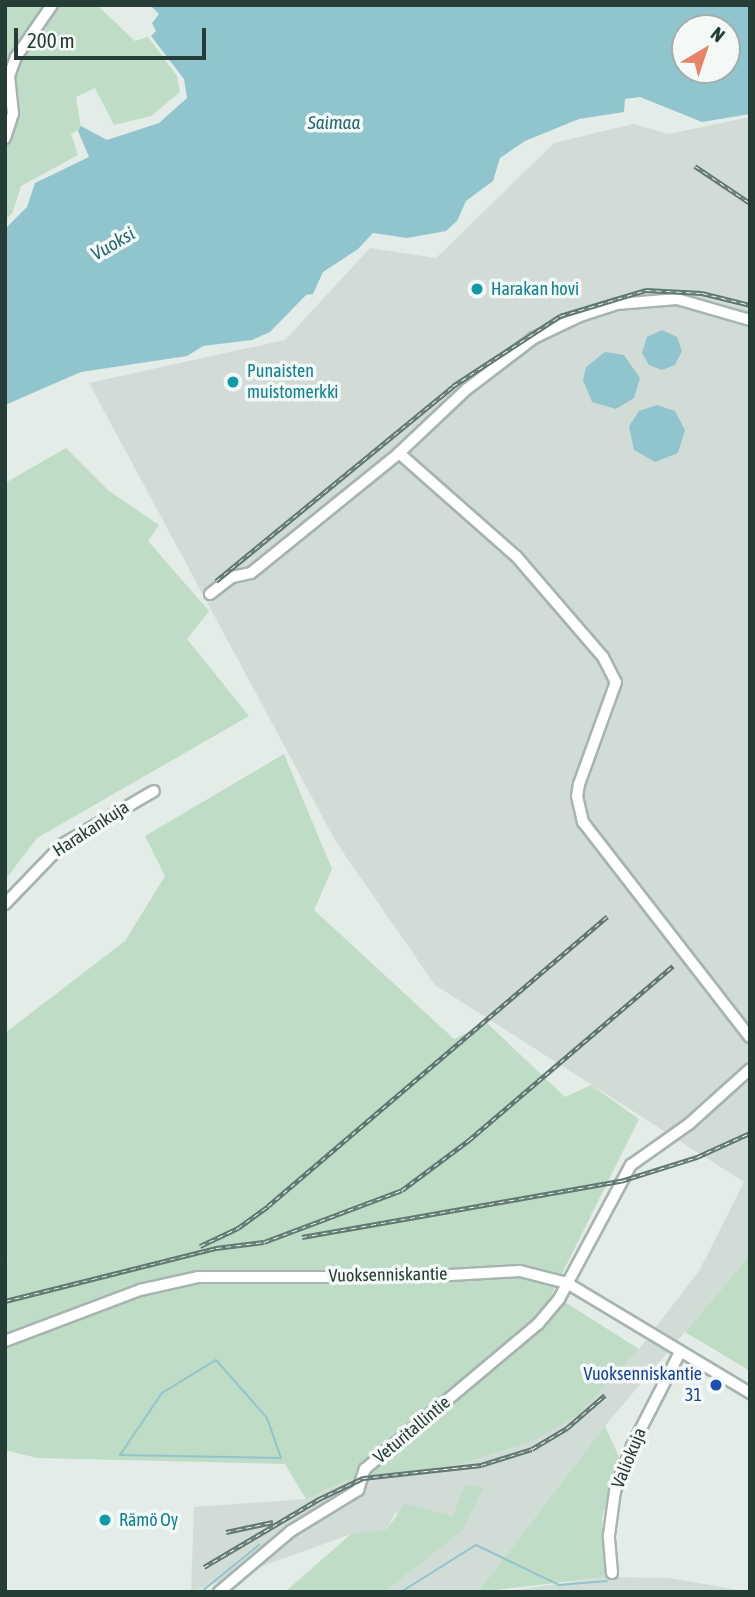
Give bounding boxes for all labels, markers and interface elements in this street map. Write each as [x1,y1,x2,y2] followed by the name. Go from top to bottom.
[18,14,210,58] scale bar
[671,14,741,84] north arrow
[707,22,729,46] text: N
[27,28,75,52] text: 200 m
[308,112,360,134] water label: Saimaa
[87,222,139,266] water label: Vuoksi
[491,278,579,300] place label: Harakan hovi
[469,281,485,297] marker: Harakan hovi
[247,361,338,404] place label: Punaisten muistomerkki
[225,374,241,390] marker: Punaisten muistomerkki
[49,796,133,862] street label: Harakankuja
[329,1263,447,1287] street label: Vuoksenniskantie
[583,1364,702,1406] place label: Vuoksenniskantie 31
[708,1377,724,1393] marker: Vuoksenniskantie 31
[369,1392,455,1468] street label: Veturitallintie
[607,1425,651,1491] street label: Valiokuja
[119,1509,178,1531] place label: Rämö Oy
[97,1512,113,1528] marker: Rämö Oy

